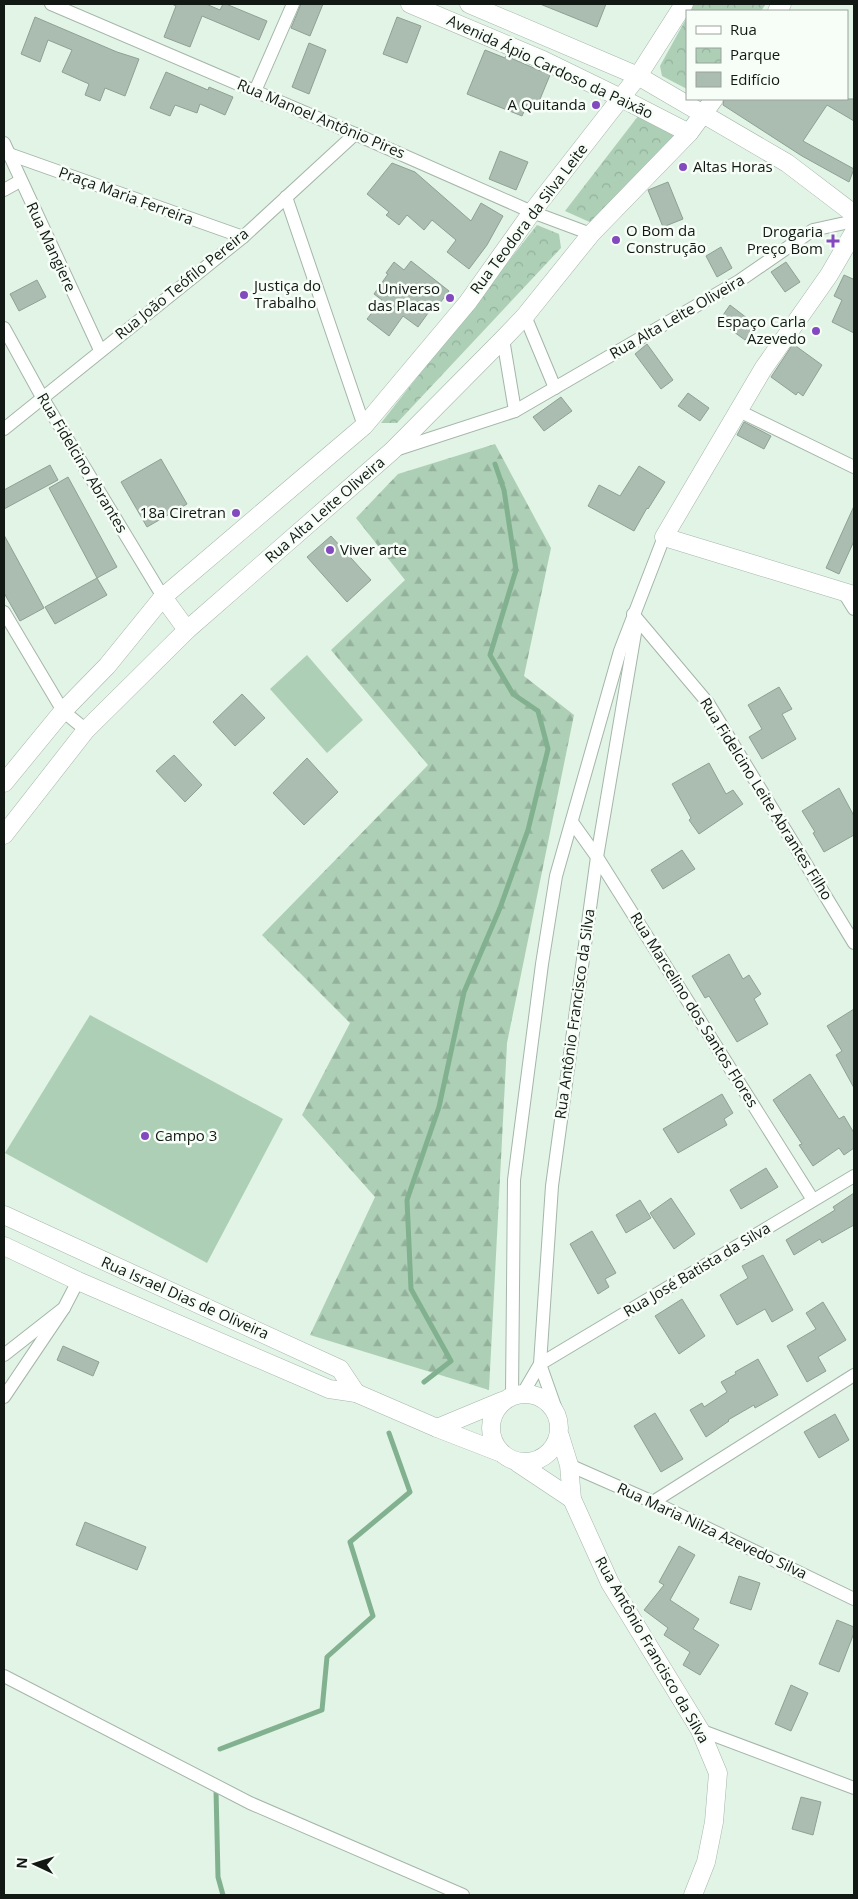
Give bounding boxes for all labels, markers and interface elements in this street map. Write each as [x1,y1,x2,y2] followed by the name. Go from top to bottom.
[444,9,657,123] street label: Avenida Ápio Cardoso da Paixão
[686,10,848,100] legend
[730,19,757,39] text: Rua
[730,44,780,64] text: Parque
[730,69,780,89] text: Edifício
[234,74,408,163] street label: Rua Manoel Antônio Pires
[508,94,586,114] place label: A Quitanda
[590,99,602,111] marker: A Quitanda
[465,139,591,298] street label: Rua Teodora da Silva Leite
[693,156,773,176] place label: Altas Horas
[56,161,196,229] street label: Praça Maria Ferreira
[677,161,689,173] marker: Altas Horas
[22,199,81,295] street label: Rua Mangiere
[626,220,706,257] place label: O Bom da Construção
[747,221,823,258] place label: Drogaria Preço Bom
[110,223,252,343] street label: Rua João Teófilo Pereira
[610,234,622,246] marker: O Bom da Construção
[827,235,839,247] marker: Drogaria Preço Bom
[605,269,748,363] street label: Rua Alta Leite Oliveira
[252,275,321,312] place label: Justiça do Trabalho
[368,278,440,315] place label: Universo das Placas
[238,289,250,301] marker: Justiça do Trabalho
[444,292,456,304] marker: Universo das Placas
[717,311,806,348] place label: Espaço Carla Azevedo
[810,325,822,337] marker: Espaço Carla Azevedo
[33,389,133,536] street label: Rua Fidelcino Abrantes
[260,452,389,567] street label: Rua Alta Leite Oliveira
[140,502,226,522] place label: 18a Ciretran
[230,507,242,519] marker: 18a Ciretran
[340,539,407,559] place label: Viver arte
[324,544,336,556] marker: Viver arte
[696,693,838,903] street label: Rua Fidelcino Leite Abrantes Filho
[549,907,599,1120] street label: Rua Antônio Francisco da Silva
[626,908,763,1111] street label: Rua Marcelino dos Santos Flores
[155,1125,217,1145] place label: Campo 3
[139,1130,151,1142] marker: Campo 3
[619,1217,774,1321] street label: Rua José Batista da Silva
[98,1251,272,1343] street label: Rua Israel Dias de Oliveira
[614,1477,811,1583] street label: Rua Maria Nilza Azevedo Silva
[591,1553,715,1746] street label: Rua Antônio Francisco da Silva
[10,1839,60,1889] north arrow
[12,1857,31,1869] text: N

